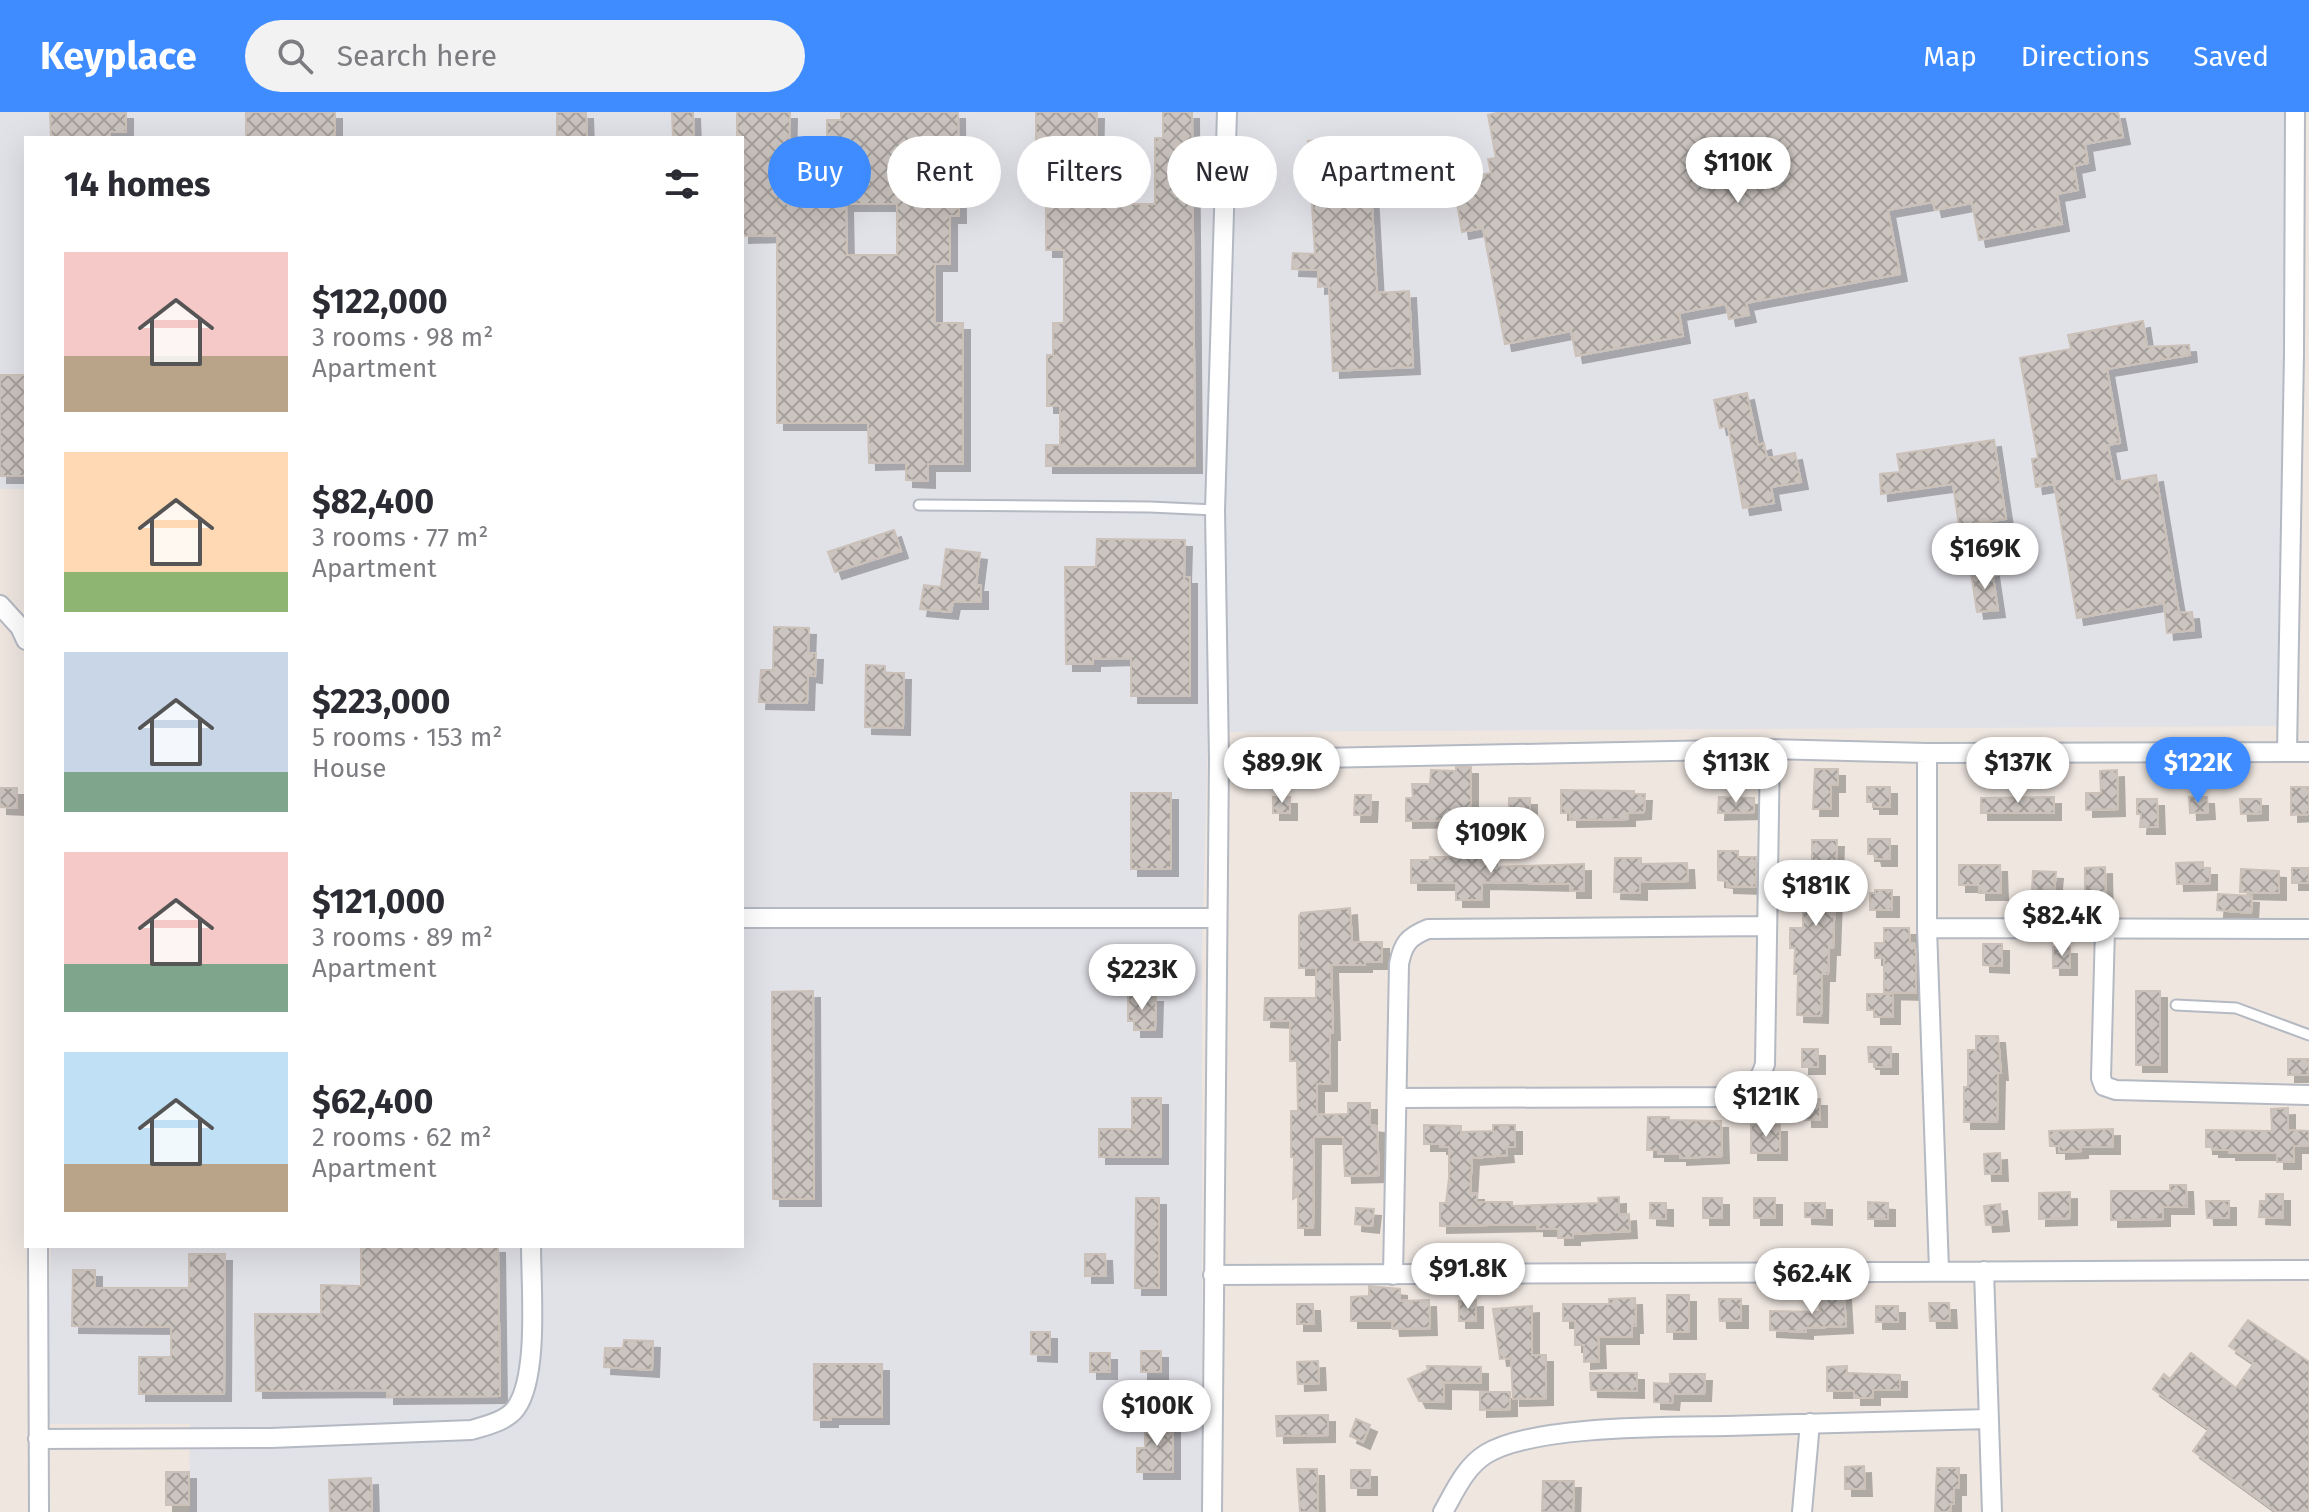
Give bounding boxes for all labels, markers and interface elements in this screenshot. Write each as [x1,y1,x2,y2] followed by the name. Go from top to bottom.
[245,20,805,92] search box
[40,33,197,79] text: Keyplace
[273,34,317,78] icon: search
[337,38,497,74] text: Search here
[1923,40,1977,73] text: Map
[2021,40,2149,73] text: Directions
[2193,40,2269,73] text: Saved
[768,136,871,208] chip: Buy
[887,136,1001,208] chip: Rent
[1017,136,1151,208] chip: Filters
[1167,136,1277,208] chip: New
[1293,136,1483,208] chip: Apartment
[1682,137,1794,205] pin: $110K
[1704,147,1772,178] text: $110K
[660,162,704,206] icon: filters
[64,164,210,205] text: 14 homes
[312,281,448,322] text: $122,000
[128,284,224,380] icon: home
[312,322,493,353] text: 3 rooms · 98 m²
[312,353,437,384] text: Apartment
[312,481,434,522] text: $82,400
[128,484,224,580] icon: home
[312,522,488,553] text: 3 rooms · 77 m²
[1929,523,2041,591] pin: $169K
[1950,533,2020,564] text: $169K
[312,553,437,584] text: Apartment
[312,681,450,722] text: $223,000
[128,684,224,780] icon: home
[312,722,503,753] text: 5 rooms · 153 m²
[1217,737,1347,805] pin: $89.9K
[1680,737,1792,805] pin: $113K
[1962,737,2074,805] pin: $137K
[2142,737,2254,805] pin: $122K
[1242,747,1322,778] text: $89.9K
[1703,747,1769,778] text: $113K
[1984,747,2052,778] text: $137K
[2164,747,2232,778] text: $122K
[312,753,386,784] text: House
[1435,807,1547,875] pin: $109K
[1455,817,1527,848] text: $109K
[1760,860,1872,928] pin: $181K
[1782,870,1850,901] text: $181K
[312,881,445,922] text: $121,000
[128,884,224,980] icon: home
[1997,890,2127,958] pin: $82.4K
[2022,900,2102,931] text: $82.4K
[312,922,493,953] text: 3 rooms · 89 m²
[1086,944,1198,1012] pin: $223K
[312,953,437,984] text: Apartment
[1107,954,1177,985] text: $223K
[1710,1071,1822,1139] pin: $121K
[312,1081,433,1122] text: $62,400
[1733,1081,1799,1112] text: $121K
[128,1084,224,1180] icon: home
[312,1122,492,1153] text: 2 rooms · 62 m²
[312,1153,437,1184] text: Apartment
[1403,1243,1533,1311] pin: $91.8K
[1747,1248,1877,1316] pin: $62.4K
[1429,1253,1507,1284] text: $91.8K
[1773,1258,1851,1289] text: $62.4K
[1101,1380,1213,1448] pin: $100K
[1121,1390,1193,1421] text: $100K

